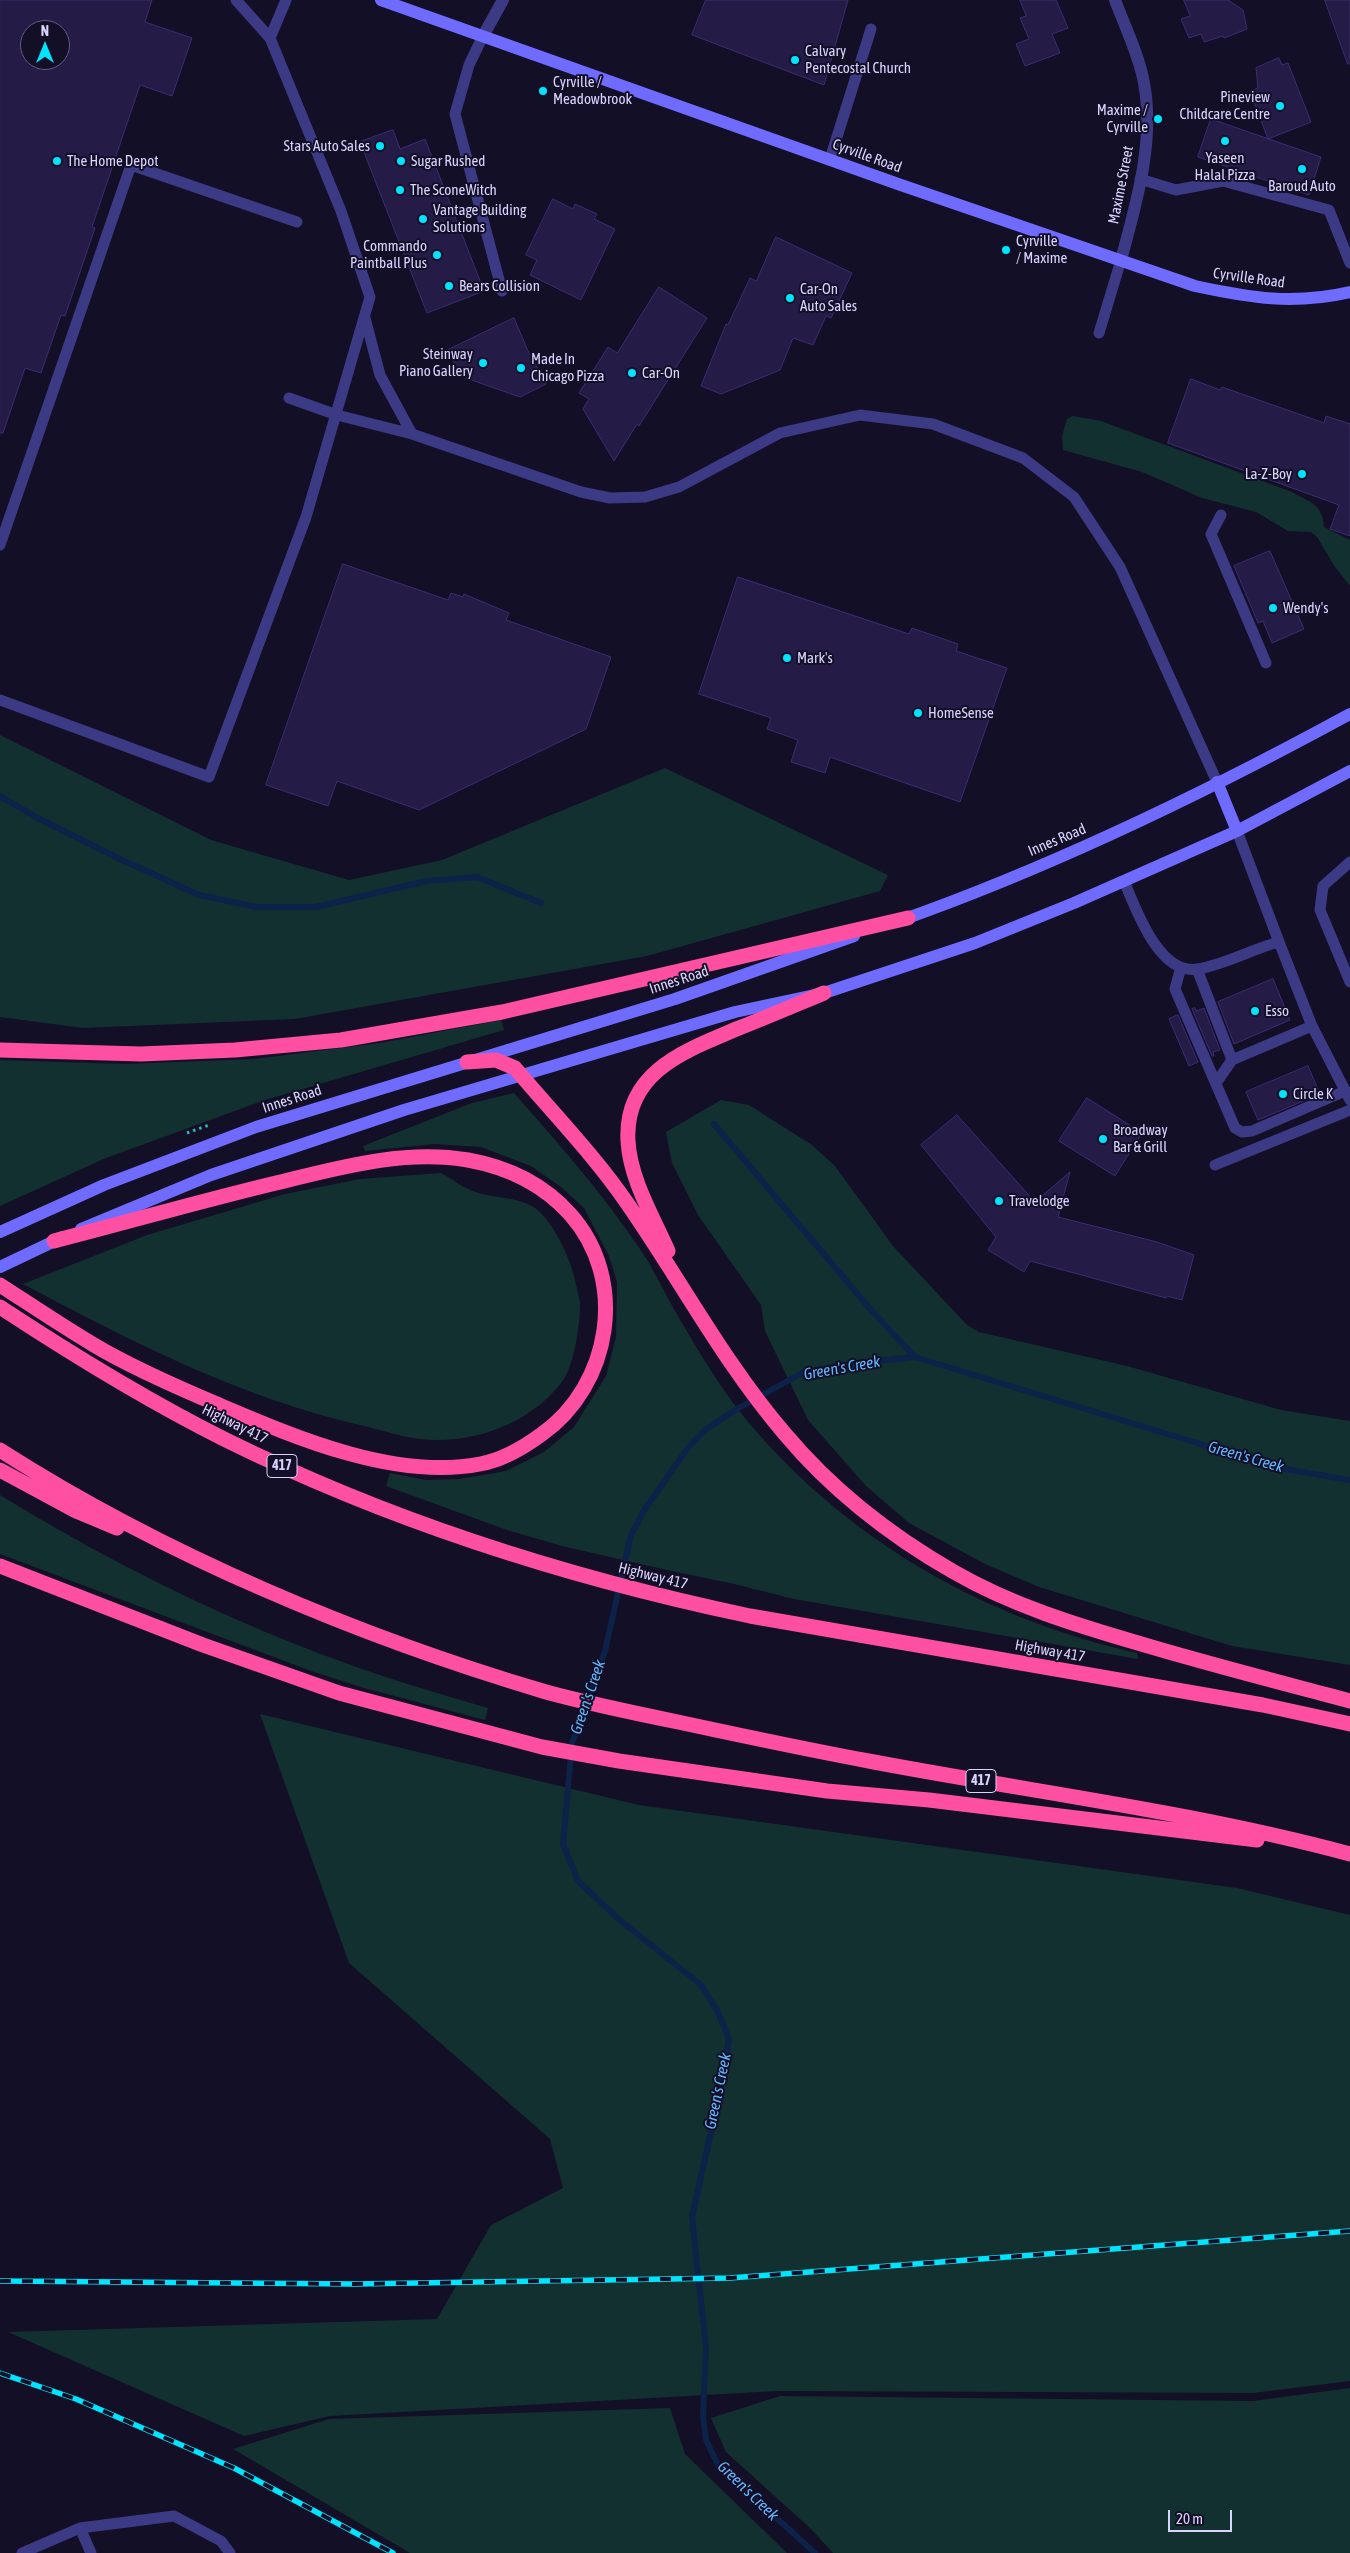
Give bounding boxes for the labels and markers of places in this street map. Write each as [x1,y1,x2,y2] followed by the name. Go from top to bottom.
[805,42,911,77] place label: Calvary Pentecostal Church
[789,54,801,66] marker: Calvary Pentecostal Church
[553,73,632,108] place label: Cyrville / Meadowbrook
[537,85,549,97] marker: Cyrville / Meadowbrook
[1179,88,1270,123] place label: Pineview Childcare Centre
[1274,100,1286,112] marker: Pineview Childcare Centre
[1097,101,1148,136] place label: Maxime / Cyrville
[1152,113,1164,125] marker: Maxime / Cyrville
[1219,135,1231,147] marker: Yaseen Halal Pizza
[284,137,370,155] place label: Stars Auto Sales
[374,140,386,152] marker: Stars Auto Sales
[1195,149,1255,184] place label: Yaseen Halal Pizza
[67,152,159,170] place label: The Home Depot
[411,152,485,170] place label: Sugar Rushed
[51,155,63,167] marker: The Home Depot
[395,155,407,167] marker: Sugar Rushed
[1296,163,1308,175] marker: Baroud Auto
[1268,177,1336,195] place label: Baroud Auto
[410,181,497,199] place label: The SconeWitch
[394,184,406,196] marker: The SconeWitch
[433,201,526,236] place label: Vantage Building Solutions
[417,213,429,225] marker: Vantage Building Solutions
[1016,232,1067,267] place label: Cyrville / Maxime
[350,237,427,272] place label: Commando Paintball Plus
[1000,244,1012,256] marker: Cyrville / Maxime
[431,249,443,261] marker: Commando Paintball Plus
[459,277,540,295] place label: Bears Collision
[443,280,455,292] marker: Bears Collision
[800,280,857,315] place label: Car-On Auto Sales
[784,292,796,304] marker: Car-On Auto Sales
[399,345,473,380] place label: Steinway Piano Gallery
[531,350,605,385] place label: Made In Chicago Pizza
[477,357,489,369] marker: Steinway Piano Gallery
[515,362,527,374] marker: Made In Chicago Pizza
[642,364,680,382] place label: Car-On
[626,367,638,379] marker: Car-On
[1245,465,1292,483] place label: La-Z-Boy
[1296,468,1308,480] marker: La-Z-Boy
[1283,599,1329,617] place label: Wendy's
[1267,602,1279,614] marker: Wendy's
[797,649,833,667] place label: Mark's
[781,652,793,664] marker: Mark's
[928,704,994,722] place label: HomeSense
[912,707,924,719] marker: HomeSense
[1265,1002,1289,1020] place label: Esso
[1249,1005,1261,1017] marker: Esso
[1293,1085,1333,1103] place label: Circle K
[1277,1088,1289,1100] marker: Circle K
[1113,1121,1168,1156] place label: Broadway Bar & Grill
[1097,1133,1109,1145] marker: Broadway Bar & Grill
[1009,1192,1070,1210] place label: Travelodge
[993,1195,1005,1207] marker: Travelodge

